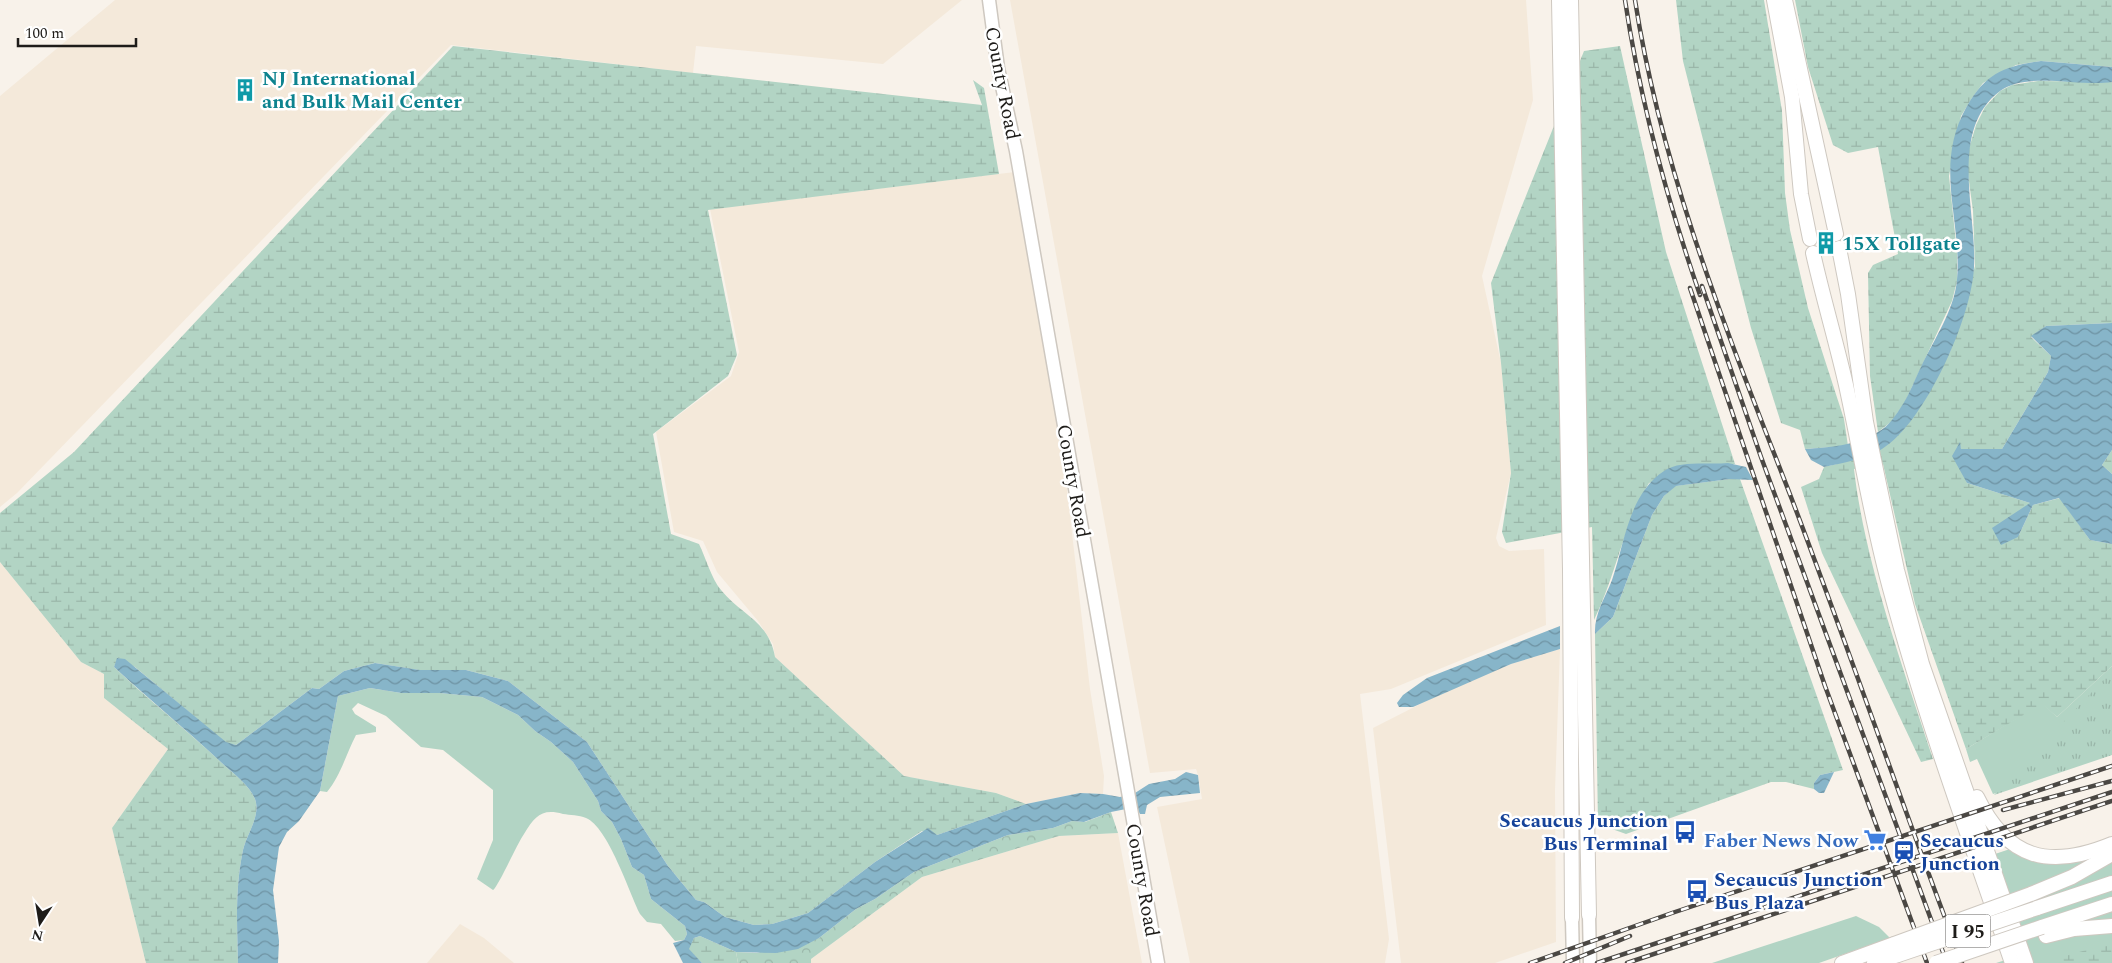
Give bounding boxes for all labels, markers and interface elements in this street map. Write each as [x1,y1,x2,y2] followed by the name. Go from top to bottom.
[18,15,135,47] scale bar
[25,22,64,45] text: 100 m
[976,24,1028,142] street label: County Road
[262,64,462,117] place label: NJ International and Bulk Mail Center
[232,77,258,103] building icon: NJ International and Bulk Mail Center
[1842,229,1961,259] place label: 15X Tollgate
[1813,230,1839,256] building icon: 15X Tollgate
[1048,422,1098,540] street label: County Road
[1499,806,1668,859] place label: Secaucus Junction Bus Terminal
[1672,819,1698,845] bus stop icon: Secaucus Junction Bus Terminal
[1117,821,1167,939] street label: County Road
[1704,826,1859,856] place label: Faber News Now
[1920,826,2004,879] place label: Secaucus Junction
[1862,827,1888,853] supermarket icon: Faber News Now
[1891,839,1917,865] station icon: Secaucus Junction
[1714,865,1883,918] place label: Secaucus Junction Bus Plaza
[1684,878,1710,904] bus stop icon: Secaucus Junction Bus Plaza
[15,898,65,948] north arrow
[1946,914,1990,948] road number: I 95
[30,924,45,947] text: N

